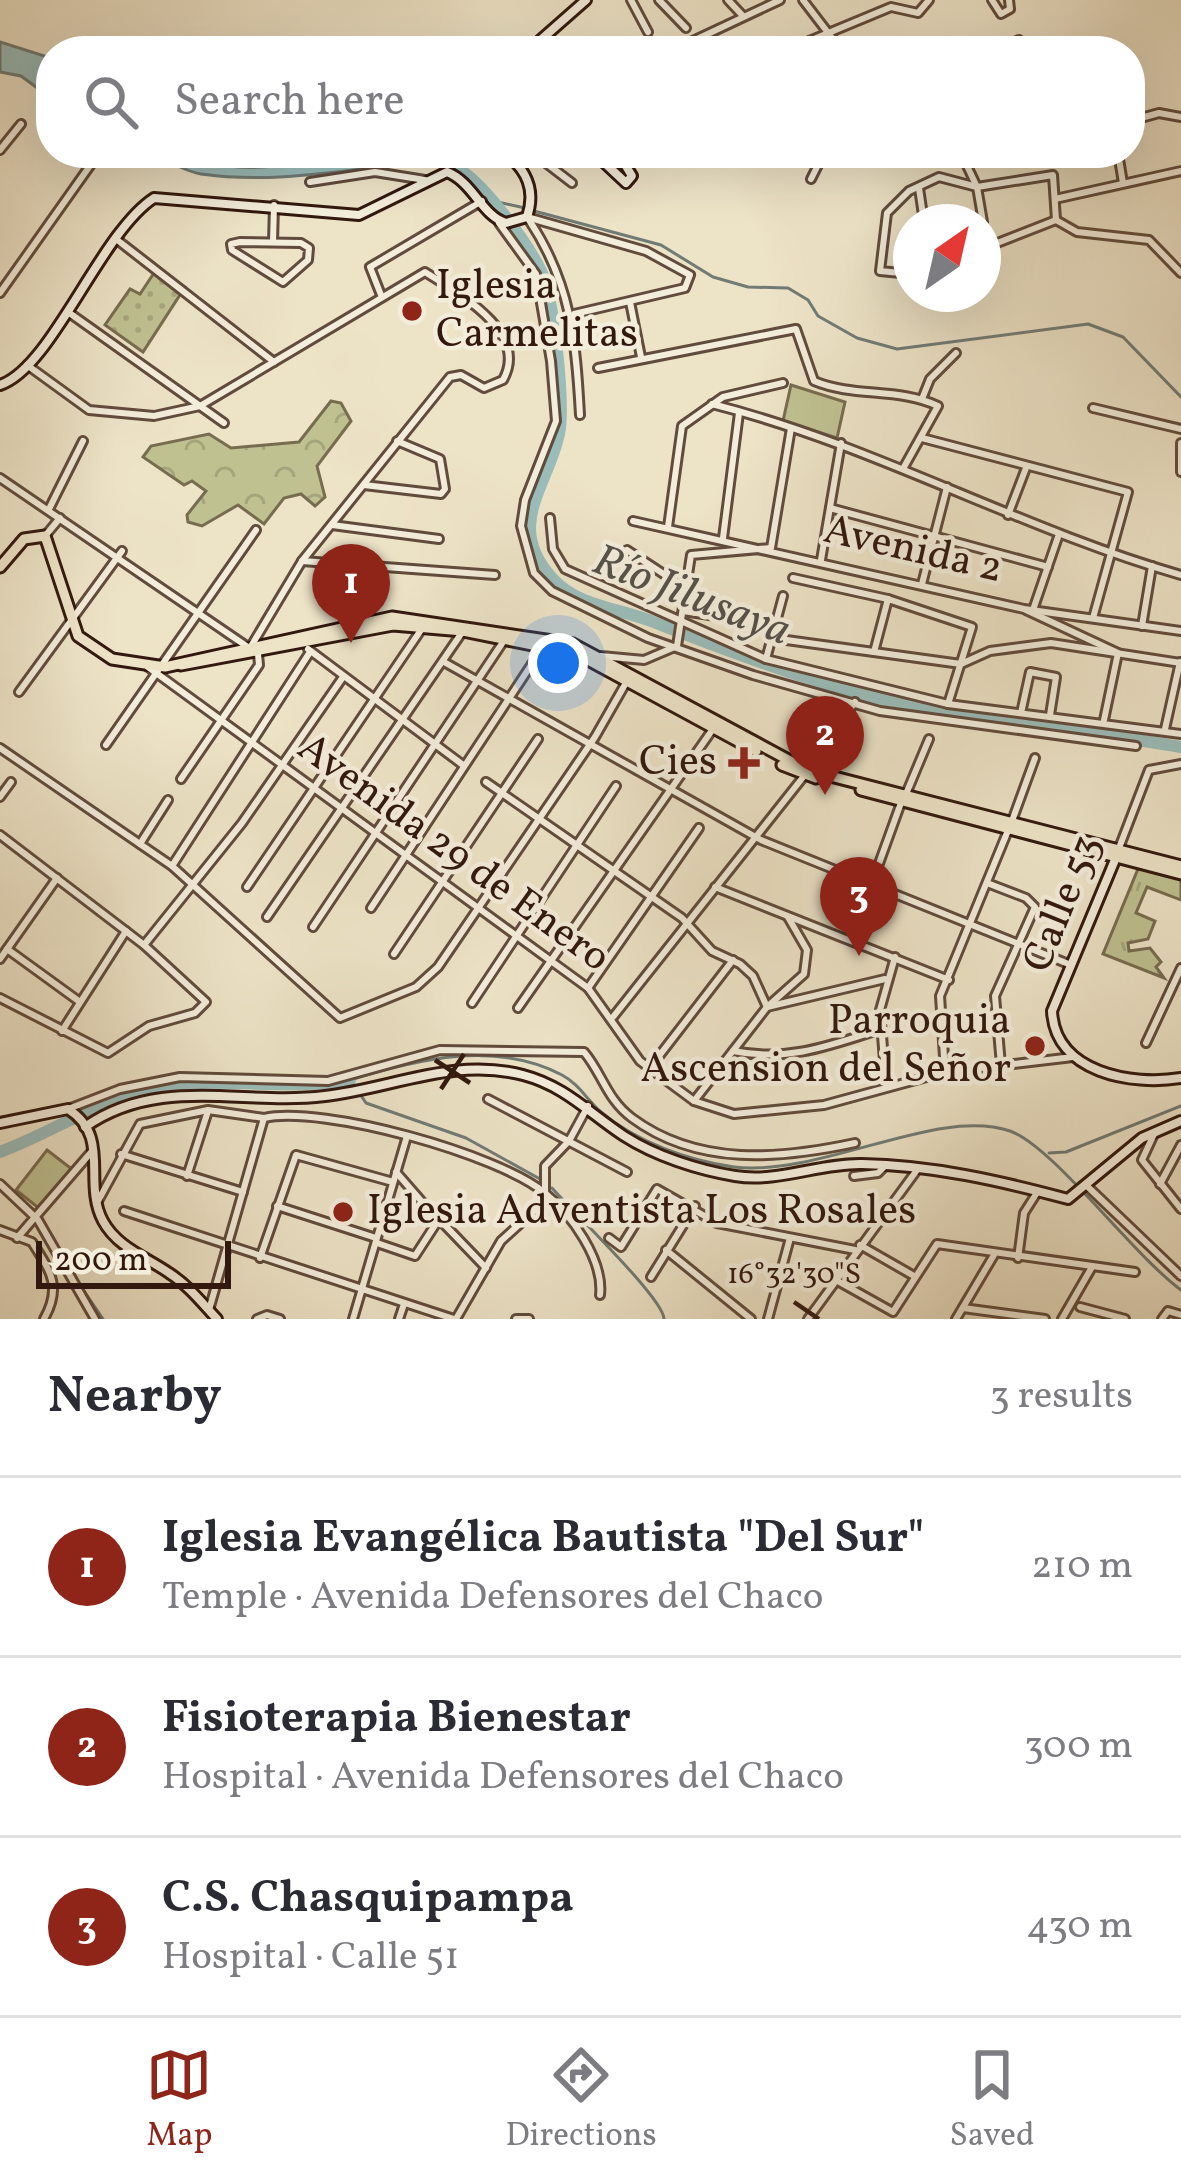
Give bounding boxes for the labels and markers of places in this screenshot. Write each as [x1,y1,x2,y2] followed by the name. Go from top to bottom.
[436,258,638,365] place label: Iglesia Carmelitas
[399,298,425,324] marker: Iglesia Carmelitas
[312,544,390,643] pin: 1
[786,696,864,795] pin: 2
[639,734,717,793] place label: Cies
[728,747,760,779] marker: Cies
[820,857,898,956] pin: 3
[641,993,1011,1100] place label: Parroquia Ascension del Señor
[1022,1033,1048,1059] marker: Parroquia Ascension del Señor
[367,1183,916,1242] place label: Iglesia Adventista Los Rosales
[330,1199,356,1225] marker: Iglesia Adventista Los Rosales

